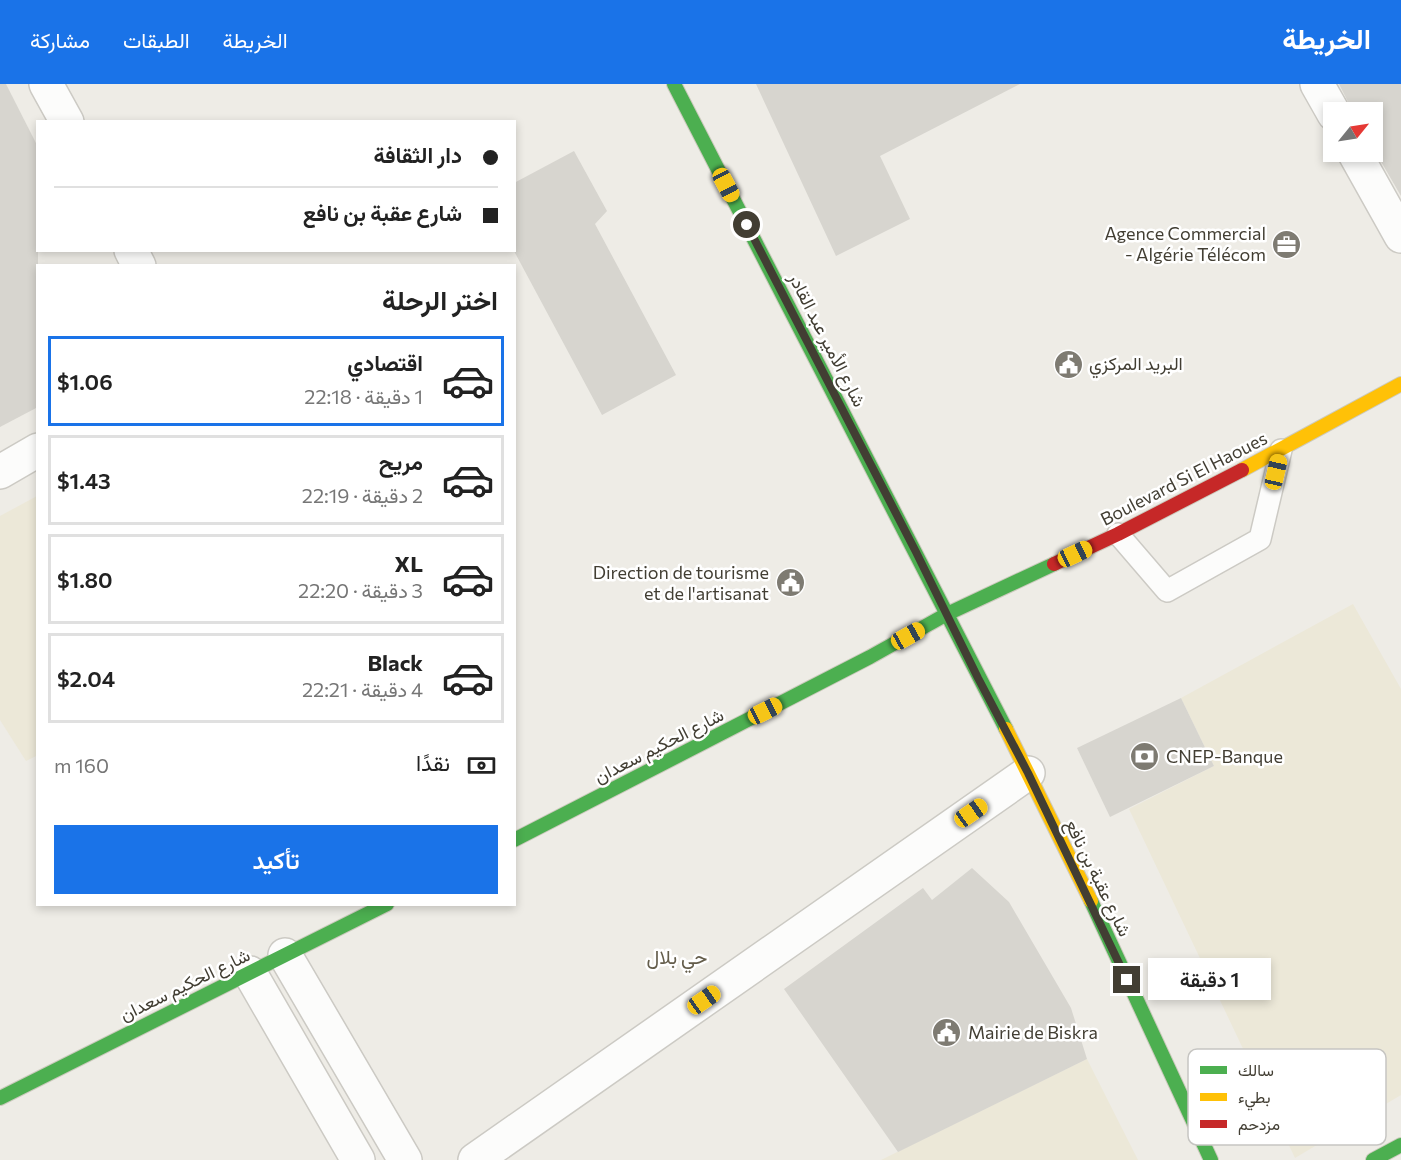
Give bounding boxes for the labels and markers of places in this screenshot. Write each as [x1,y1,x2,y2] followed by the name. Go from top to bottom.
[1104,222,1266,265] place label: Agence Commercial - Algérie Télécom
[1271,228,1303,260] office icon: Agence Commercial - Algérie Télécom
[1052,348,1084,380] public building icon: البريد المركزي
[1089,352,1183,379] place label: البريد المركزي
[593,561,769,604] place label: Direction de tourisme et de l'artisanat
[774,567,806,599] public building icon: Direction de tourisme et de l'artisanat
[1129,741,1161,773] bank icon: CNEP-Banque
[1166,745,1283,767] place label: CNEP-Banque
[931,1017,963,1049] public building icon: Mairie de Biskra
[968,1021,1098,1043] place label: Mairie de Biskra

